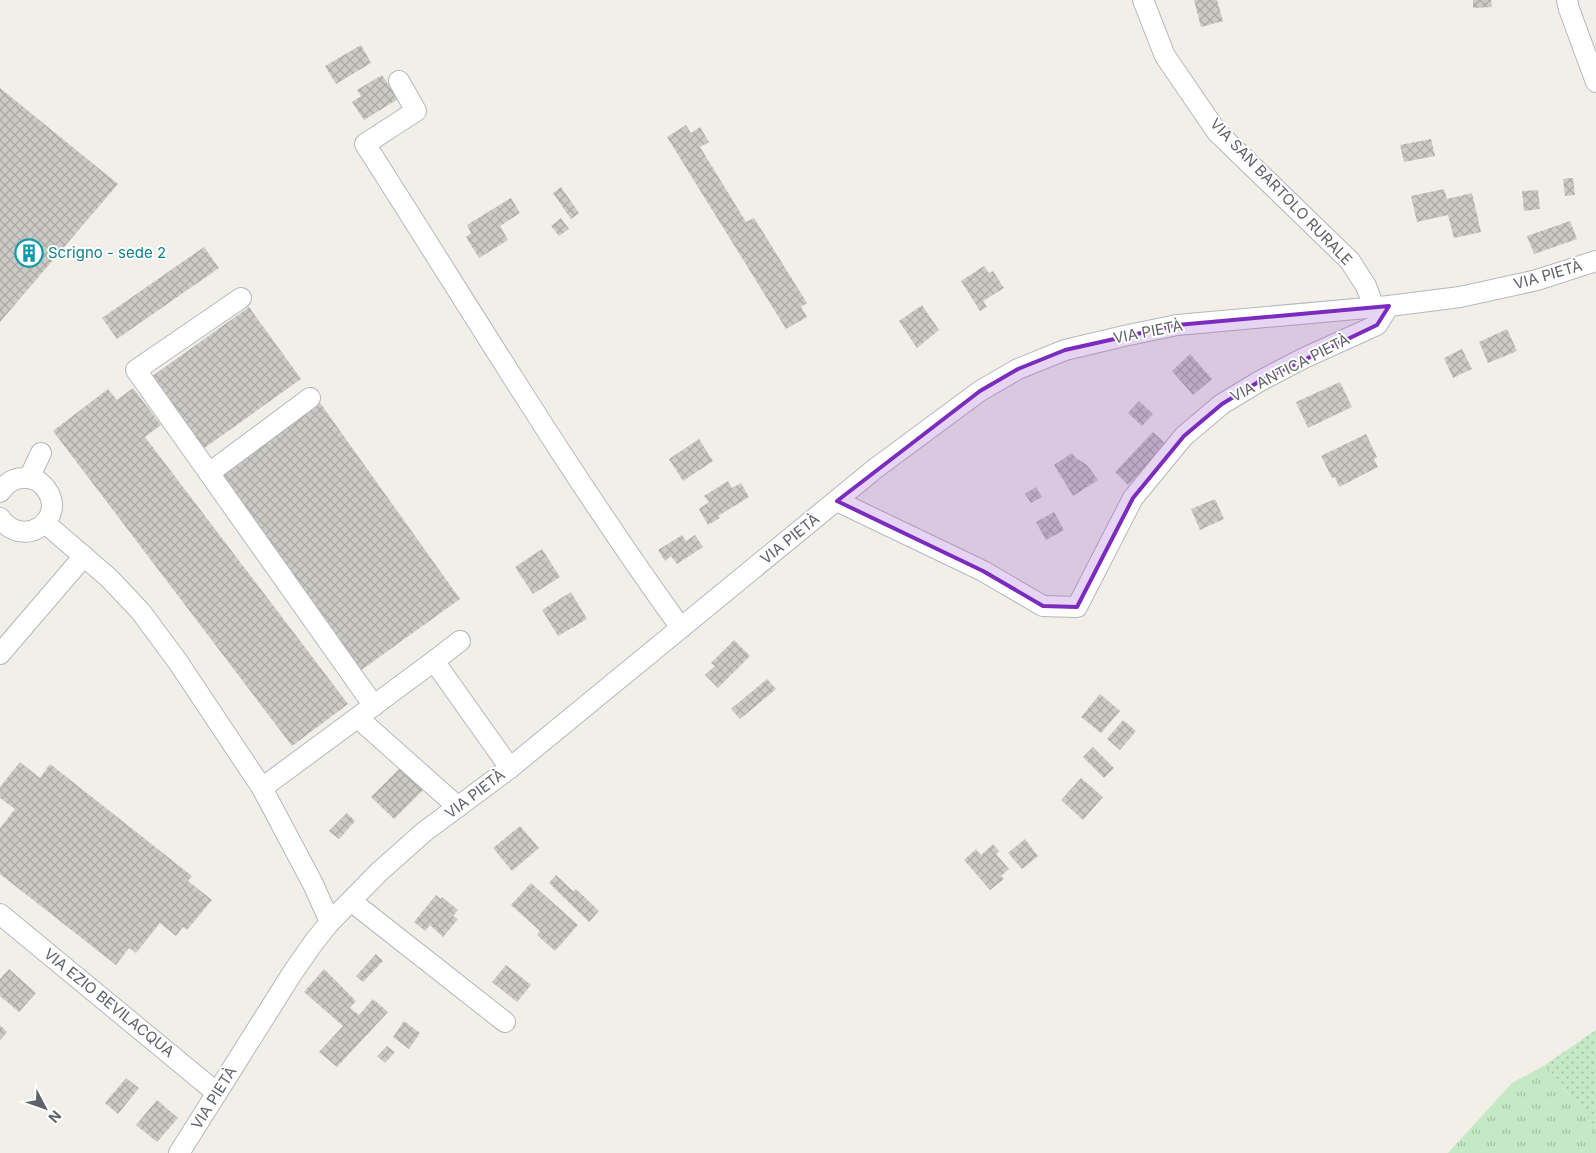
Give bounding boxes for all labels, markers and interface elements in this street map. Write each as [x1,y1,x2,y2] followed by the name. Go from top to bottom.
[1206,114,1357,269] street label: VIA SAN BARTOLO RURALE
[14,238,44,268] building icon: Scrigno - sede 2
[48,243,166,262] place label: Scrigno - sede 2
[1511,256,1584,293] street label: VIA PIETÀ
[1112,315,1184,348] street label: VIA PIETÀ
[1227,329,1352,406] street label: VIA ANTICA PIETÀ
[756,509,823,568] street label: VIA PIETÀ
[441,765,508,822] street label: VIA PIETÀ
[40,944,178,1061] street label: VIA EZIO BEVILACQUA
[187,1063,240,1133] street label: VIA PIETÀ
[20,1083,70,1133] north arrow
[45,1107,65,1126] text: N

